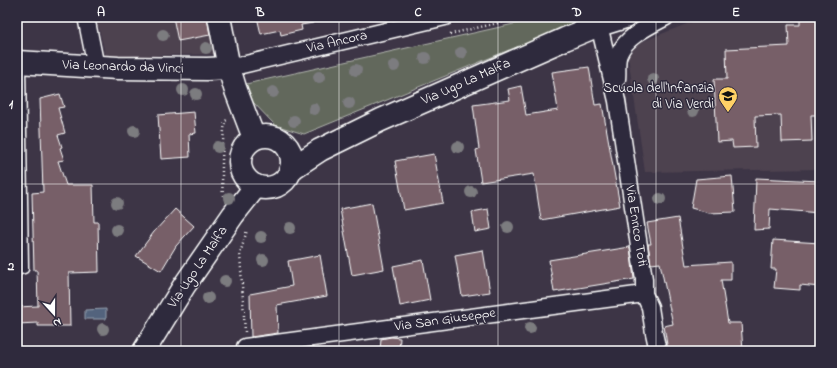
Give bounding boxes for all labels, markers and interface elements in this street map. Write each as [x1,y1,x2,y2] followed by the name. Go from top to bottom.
[97,3,105,22] text: A
[255,3,265,22] text: B
[414,3,422,22] text: C
[571,3,582,22] text: D
[732,3,740,22] text: E
[304,25,369,59] street label: Via Ancora
[417,53,514,112] street label: Via Ugo La Malfa
[61,54,184,80] street label: Via Leonardo da Vinci
[603,78,714,115] place label: Scuola dell'Infanzia di Via Verdi
[717,85,739,113] school or university icon: Scuola dell'Infanzia di Via Verdi
[9,95,14,114] text: 1
[619,183,653,268] street label: Via Enrico Toti
[162,222,234,314] street label: Via Ugo La Malfa
[7,257,15,276] text: 2
[34,294,74,334] north arrow
[392,302,498,338] street label: Via San Giuseppe
[51,314,64,331] text: N

